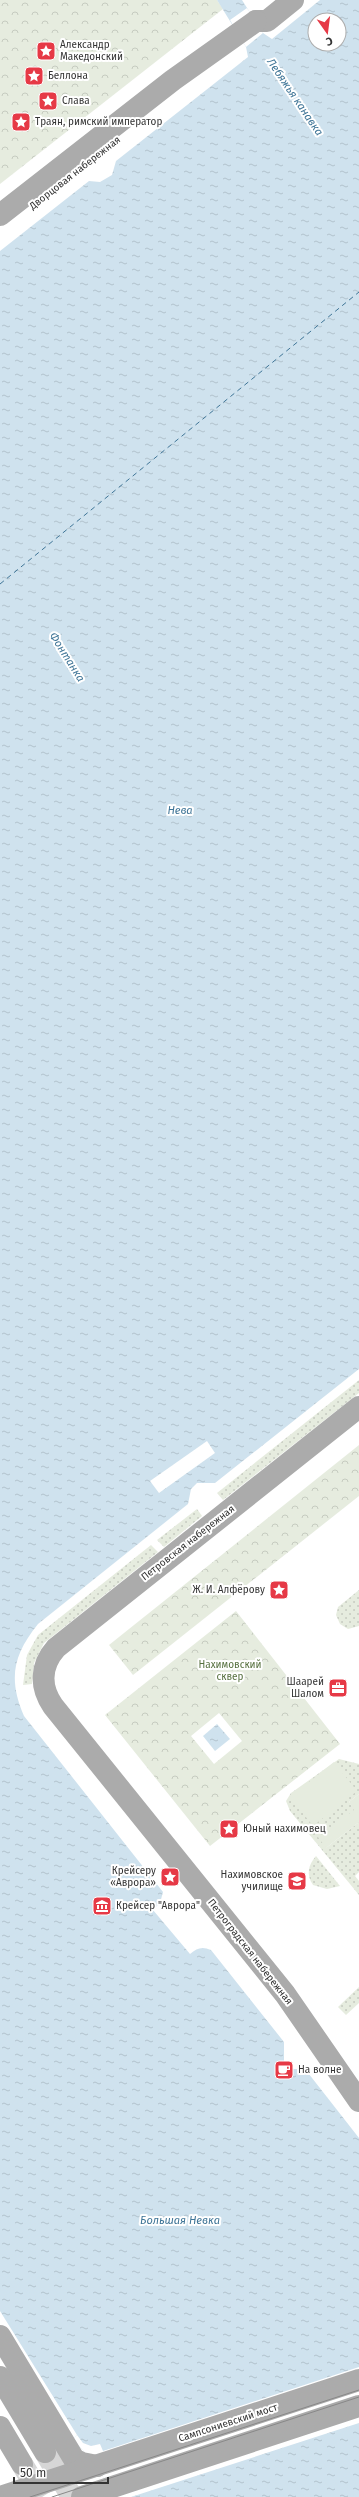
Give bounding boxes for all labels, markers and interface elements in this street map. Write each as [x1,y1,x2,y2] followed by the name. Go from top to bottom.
[307,12,347,52] north arrow
[324,34,334,48] text: С
[60,39,123,63] place label: Александр Македонский
[35,40,57,62] place icon: Александр Македонский
[264,55,326,138] water label: Лебяжья канавка
[23,65,45,87] place icon: Беллона
[48,70,88,82] place label: Беллона
[37,90,59,112] place icon: Слава
[62,95,90,107] place label: Слава
[10,111,32,133] place icon: Траян, римский император
[35,116,162,128] place label: Траян, римский император
[26,134,123,213] street label: Дворцовая набережная
[47,630,87,684] water label: Фонтанка
[167,804,193,817] water label: Нева
[139,1503,237,1583] street label: Петровская набережная
[268,1579,290,1601] place icon: Ж. И. Алфёрову
[193,1583,265,1596] place label: Ж. И. Алфёрову
[198,1659,262,1683] park label: Нахимовский сквер
[287,1676,324,1700] place label: Шаарей Шалом
[327,1677,349,1699] office icon: Шаарей Шалом
[218,1818,240,1840] place icon: Юный нахимовец
[243,1823,326,1835] place label: Юный нахимовец
[110,1865,156,1889] place label: Крейсеру «Аврора»
[159,1866,181,1888] place icon: Крейсеру «Аврора»
[221,1869,283,1893] place label: Нахимовское училище
[286,1870,308,1892] school or university icon: Нахимовское училище
[91,1895,113,1917] museum icon: Крейсер "Аврора"
[205,1897,295,2007] street label: Петроградская набережная
[116,1900,200,1912] place label: Крейсер "Аврора"
[273,2059,295,2081] cafe icon: На волне
[298,2064,341,2076] place label: На волне
[140,2214,220,2227] water label: Большая Невка
[177,2401,279,2445] street label: Сампсониевский мост
[14,2459,108,2485] scale bar
[20,2466,46,2480] text: 50 m

